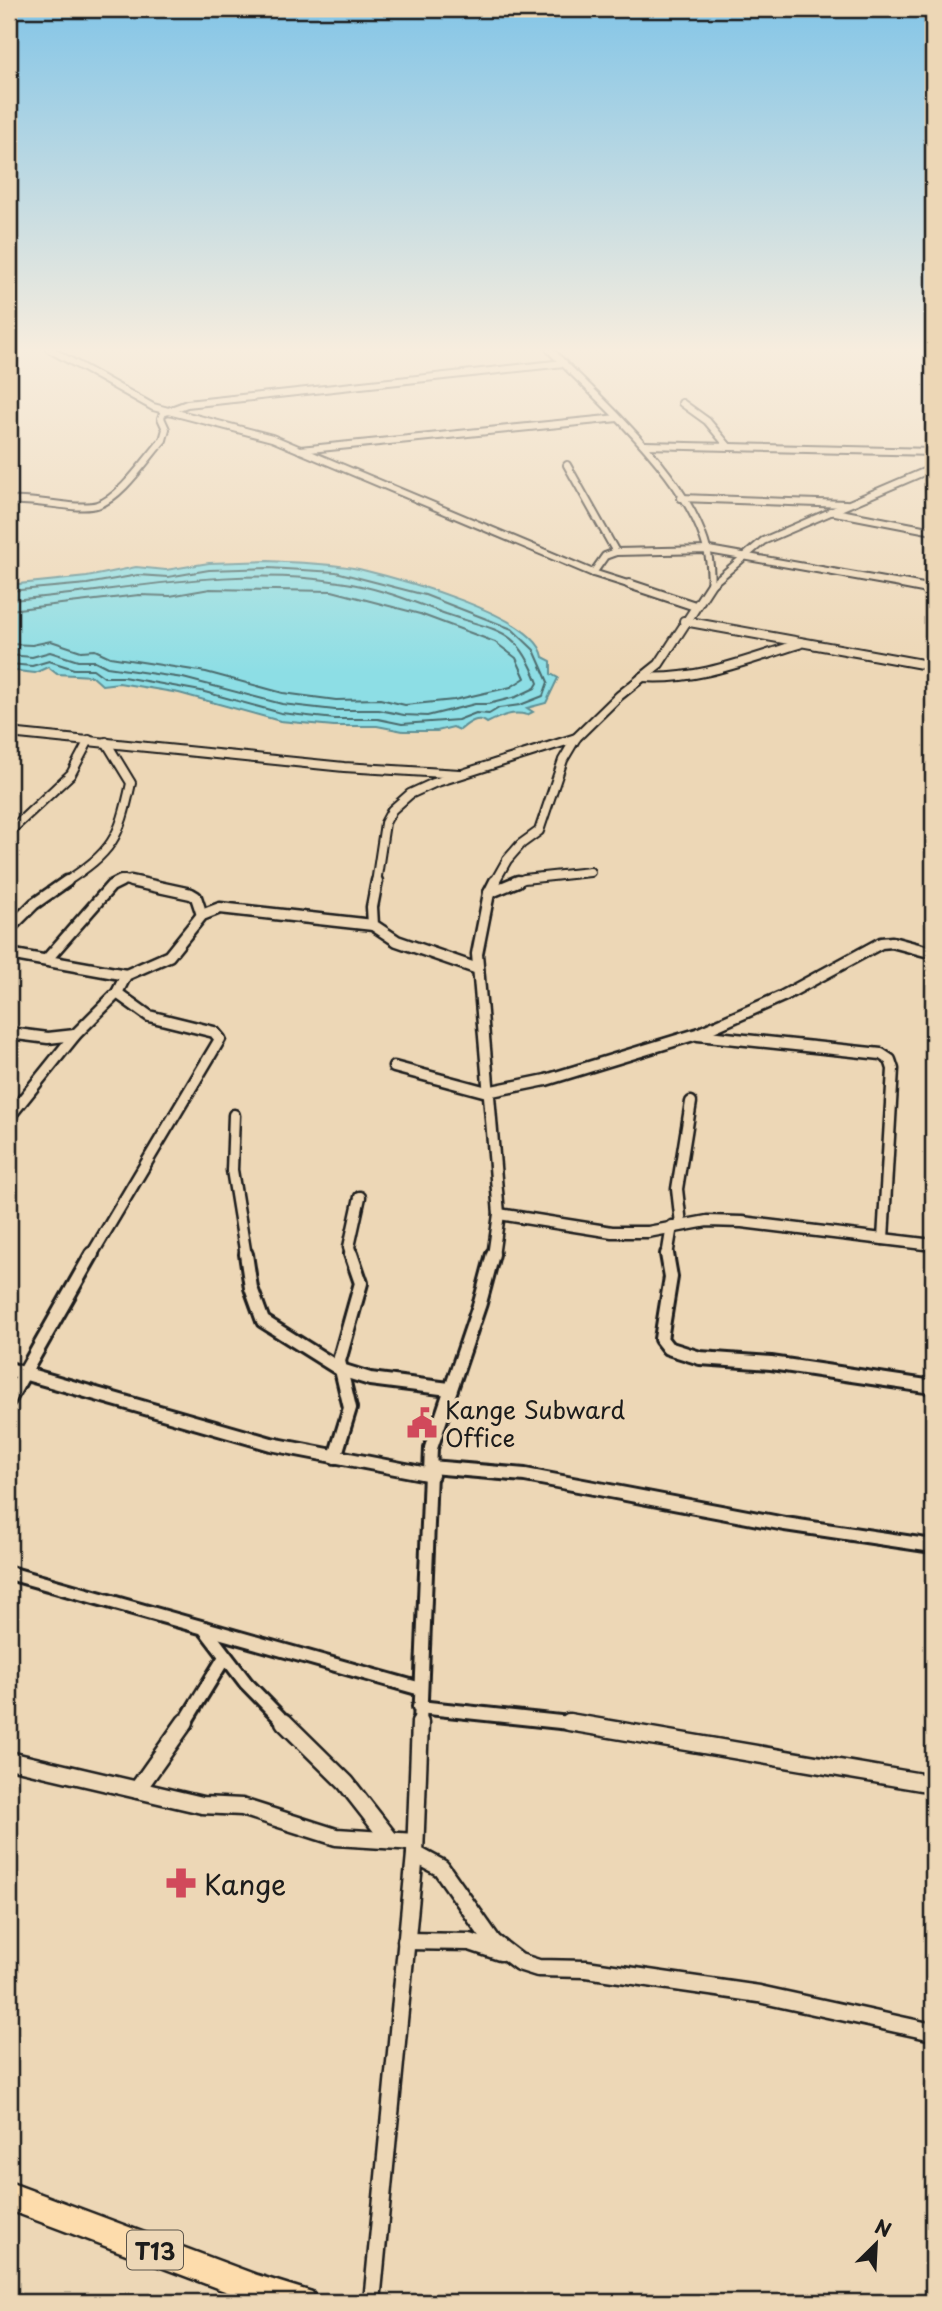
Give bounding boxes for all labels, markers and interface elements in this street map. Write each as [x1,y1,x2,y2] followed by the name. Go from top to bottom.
[445,1391,625,1455] place label: Kange Subward Office
[405,1406,439,1440] public building icon: Kange Subward Office
[204,1862,286,1905] place label: Kange
[164,1866,198,1900] pharmacy icon: Kange
[841,2210,911,2280] north arrow
[871,2212,896,2243] text: N
[127,2230,183,2270] road number: T13

